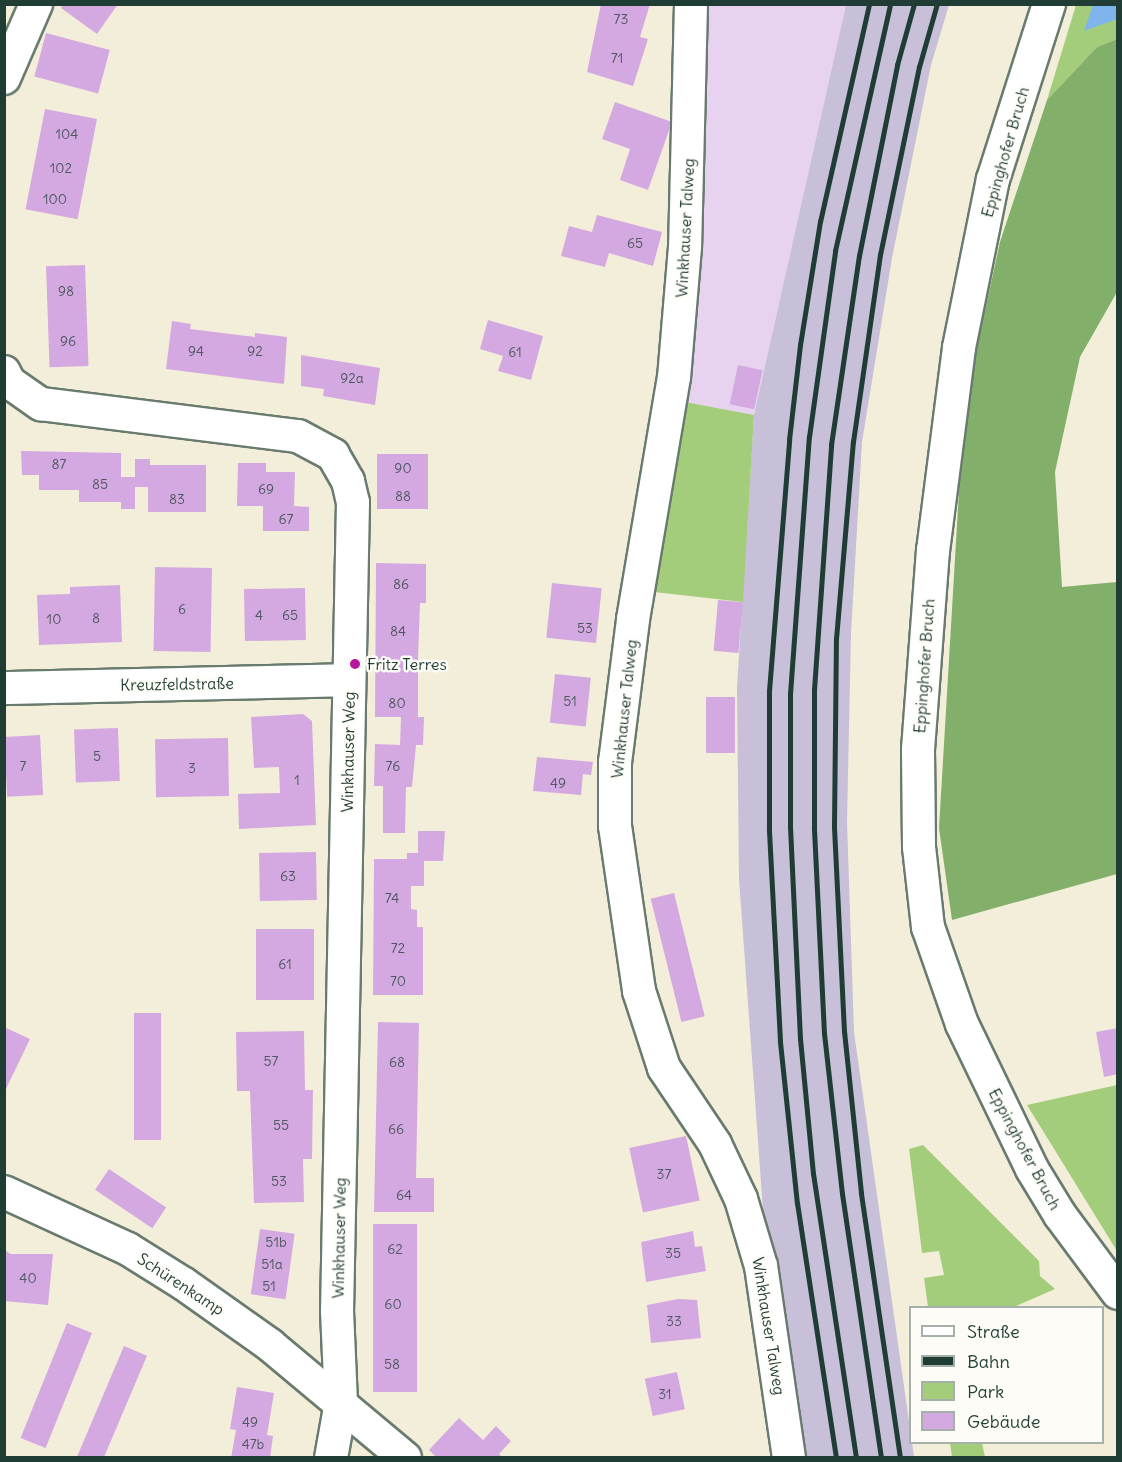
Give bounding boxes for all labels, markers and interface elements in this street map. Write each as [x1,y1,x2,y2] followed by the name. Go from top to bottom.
[614,11,628,27] house number: 73
[611,50,623,66] house number: 71
[977,85,1033,219] street label: Eppinghofer Bruch
[56,126,78,142] house number: 104
[672,158,698,298] street label: Winkhauser Talweg
[50,160,72,176] house number: 102
[43,191,67,207] house number: 100
[627,235,643,251] house number: 65
[58,283,74,299] house number: 98
[60,333,76,349] house number: 96
[188,343,204,359] house number: 94
[247,343,263,359] house number: 92
[508,344,522,360] house number: 61
[340,370,364,386] house number: 92a
[52,456,66,472] house number: 87
[394,460,412,476] house number: 90
[92,476,108,492] house number: 85
[258,481,274,497] house number: 69
[395,488,411,504] house number: 88
[169,491,185,507] house number: 83
[279,511,293,527] house number: 67
[393,576,409,592] house number: 86
[910,598,938,734] street label: Eppinghofer Bruch
[178,601,186,617] house number: 6
[255,607,263,623] house number: 4
[282,607,298,623] house number: 65
[92,610,100,626] house number: 8
[47,611,61,627] house number: 10
[577,620,593,636] house number: 53
[390,623,406,639] house number: 84
[607,639,641,779] street label: Winkhauser Talweg
[367,654,447,674] place label: Fritz Terres
[348,657,362,671] marker: Fritz Terres
[120,673,234,695] street label: Kreuzfeldstraße
[337,691,359,813] street label: Winkhauser Weg
[563,693,577,709] house number: 51
[388,695,406,711] house number: 80
[93,748,101,764] house number: 5
[20,758,26,774] house number: 7
[386,758,400,774] house number: 76
[188,760,196,776] house number: 3
[294,772,300,788] house number: 1
[550,775,566,791] house number: 49
[280,868,296,884] house number: 63
[385,890,399,906] house number: 74
[391,940,405,956] house number: 72
[278,956,292,972] house number: 61
[390,973,406,989] house number: 70
[264,1053,278,1069] house number: 57
[389,1054,405,1070] house number: 68
[985,1085,1065,1213] street label: Eppinghofer Bruch
[273,1117,289,1133] house number: 55
[388,1121,404,1137] house number: 66
[657,1166,671,1182] house number: 37
[271,1173,287,1189] house number: 53
[328,1177,350,1299] street label: Winkhauser Weg
[396,1187,412,1203] house number: 64
[265,1234,287,1250] house number: 51b
[387,1241,403,1257] house number: 62
[665,1245,681,1261] house number: 35
[134,1249,228,1319] street label: Schürenkamp
[261,1256,283,1272] house number: 51a
[749,1256,789,1396] street label: Winkhauser Talweg
[19,1270,37,1286] house number: 40
[262,1278,276,1294] house number: 51
[384,1296,402,1312] house number: 60
[909,1306,1104,1444] legend
[666,1313,682,1329] house number: 33
[967,1320,1020,1343] text: Straße
[967,1350,1010,1373] text: Bahn
[384,1356,400,1372] house number: 58
[967,1380,1004,1403] text: Park
[658,1386,672,1402] house number: 31
[967,1410,1040,1433] text: Gebäude
[242,1414,258,1430] house number: 49
[242,1436,264,1452] house number: 47b

